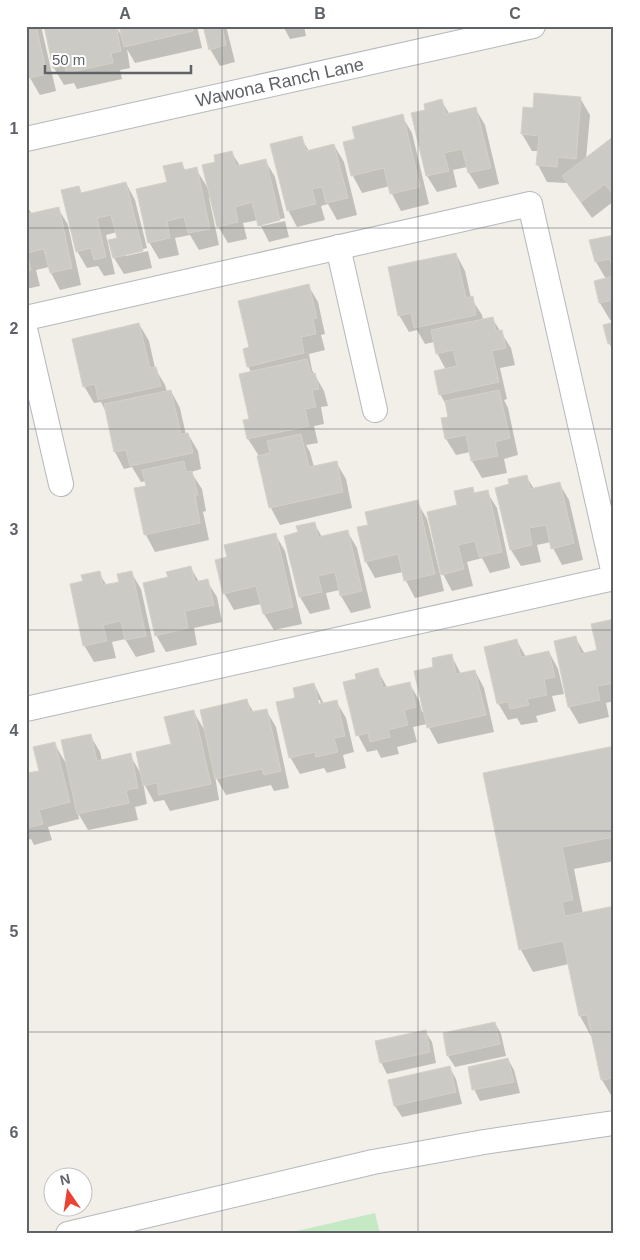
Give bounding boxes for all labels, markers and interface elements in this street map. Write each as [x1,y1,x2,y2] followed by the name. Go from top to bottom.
[119,5,131,22] text: A
[314,5,326,22] text: B
[509,5,521,22] text: C
[45,42,191,74] scale bar
[52,51,85,68] text: 50 m
[194,54,366,111] street label: Wawona Ranch Lane
[10,120,19,137] text: 1
[10,320,19,337] text: 2
[10,521,19,538] text: 3
[10,722,19,739] text: 4
[10,923,19,940] text: 5
[10,1124,19,1141] text: 6
[42,1168,92,1218] north arrow
[58,1170,72,1188] text: N

